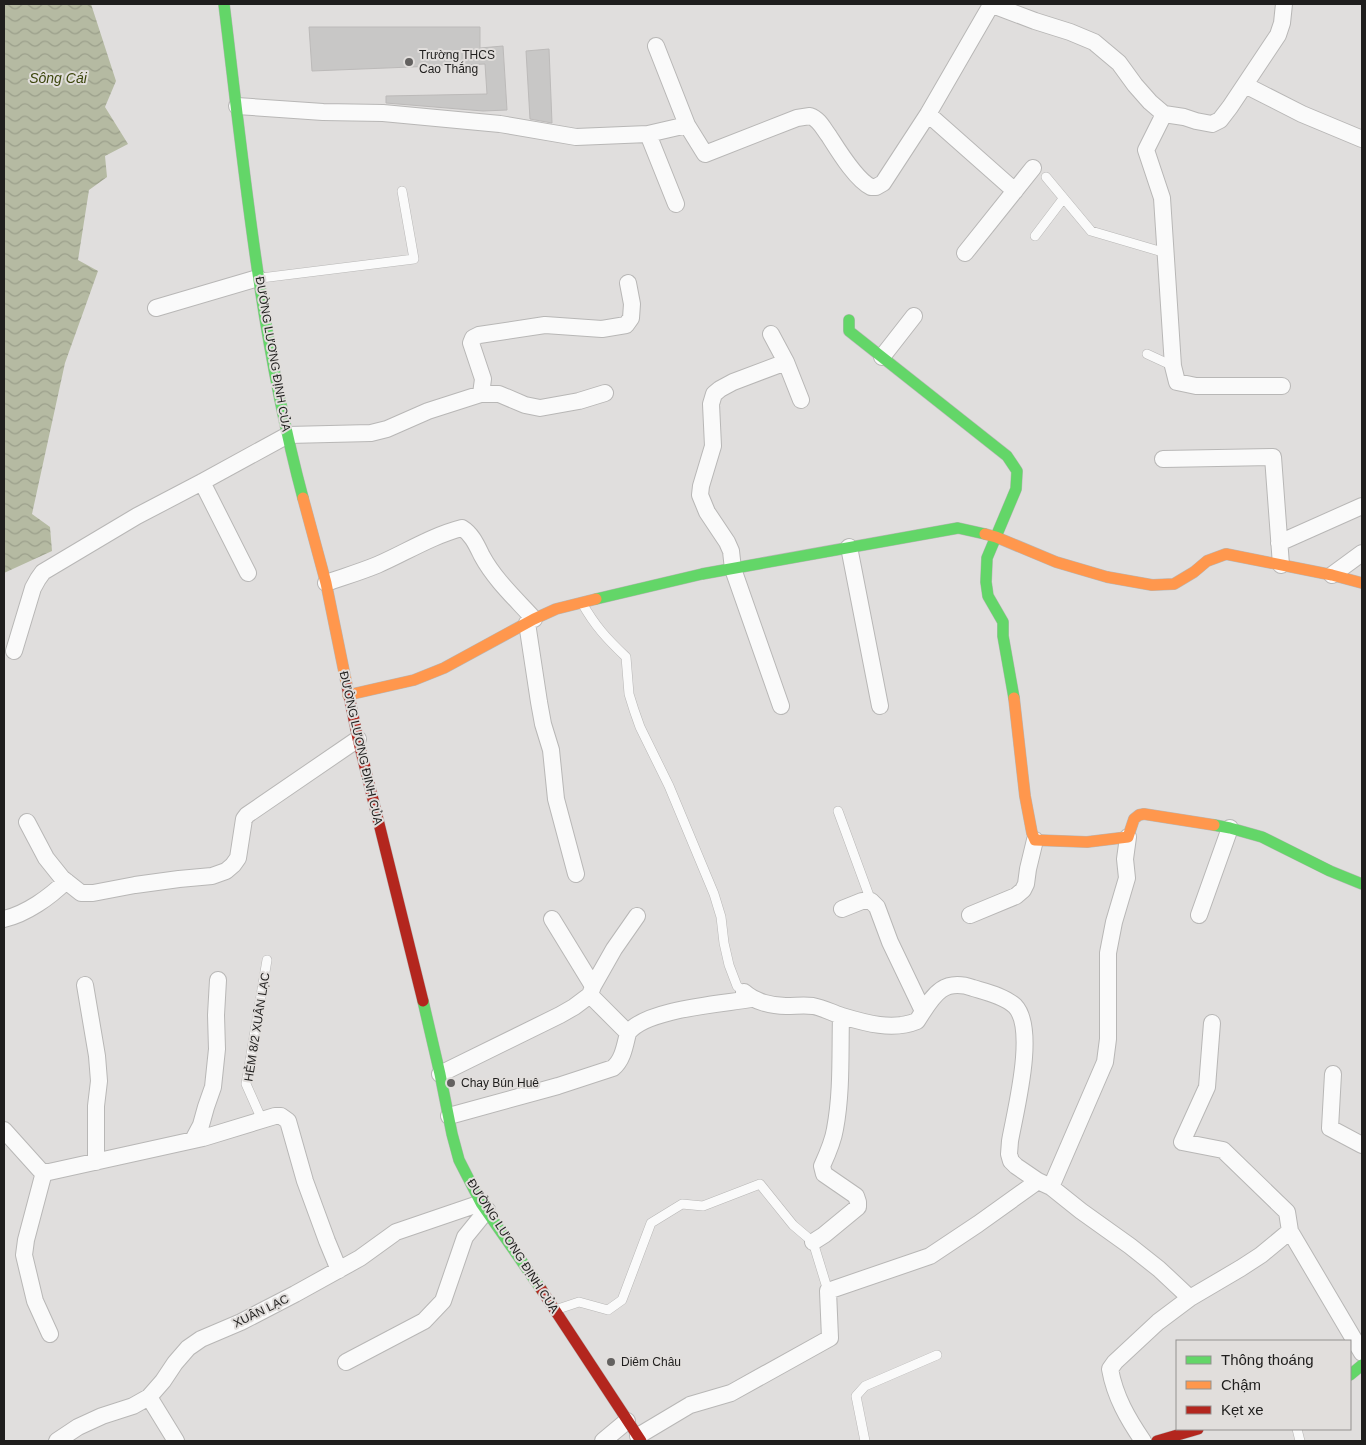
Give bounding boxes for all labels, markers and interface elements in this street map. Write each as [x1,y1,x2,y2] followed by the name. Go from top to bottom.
[419,48,495,76] place label: Trường THCS Cao Thắng
[403,56,415,68] marker: Trường THCS Cao Thắng
[29,70,88,86] water label: Sông Cái
[252,275,295,433] street label: ĐƯỜNG LƯƠNG ĐỊNH CỦA
[337,670,386,826] street label: ĐƯỜNG LƯƠNG ĐỊNH CỦA
[240,971,273,1082] street label: HẺM 8/2 XUÂN LẠC
[461,1076,539,1090] place label: Chay Bún Huê
[445,1077,457,1089] marker: Chay Bún Huê
[464,1176,562,1316] street label: ĐƯỜNG LƯƠNG ĐỊNH CỦA
[231,1291,291,1330] street label: XUÂN LẠC
[1176,1340,1351,1430] legend
[1221,1351,1314,1368] text: Thông thoáng
[621,1355,681,1369] place label: Diêm Châu
[605,1356,617,1368] marker: Diêm Châu
[1221,1376,1261,1393] text: Chậm
[1221,1401,1264,1418] text: Kẹt xe

